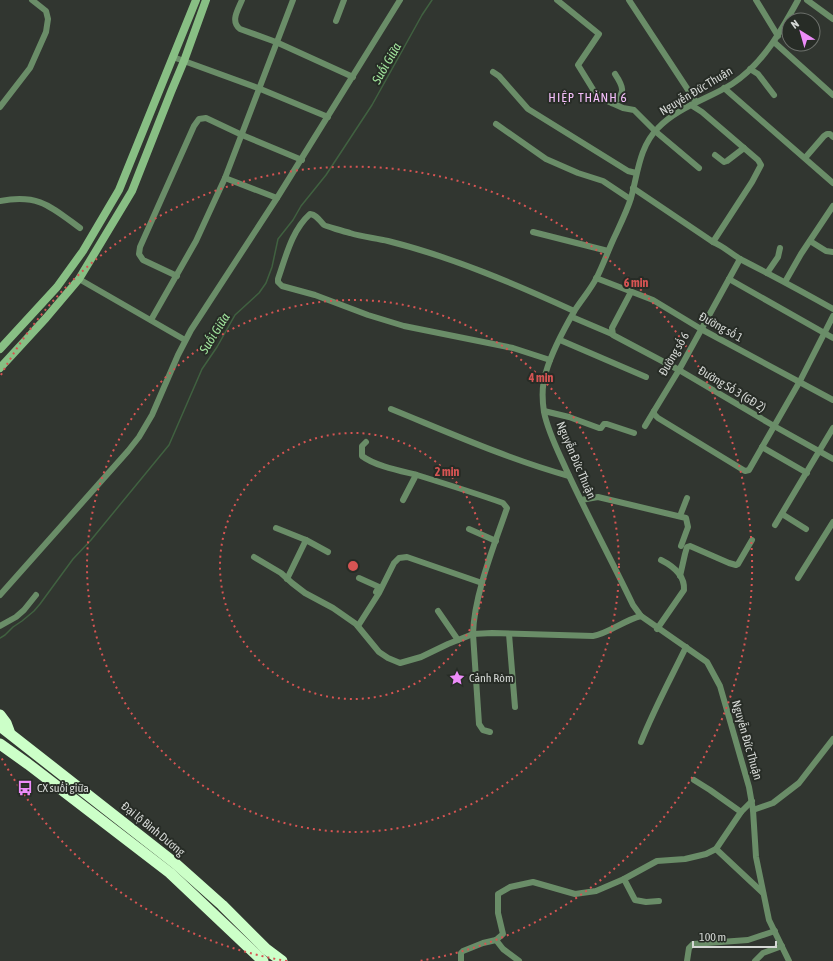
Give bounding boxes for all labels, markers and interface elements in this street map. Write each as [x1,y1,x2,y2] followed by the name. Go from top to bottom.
[781,12,821,52] north arrow
[789,17,801,31] text: N
[368,40,404,87] water label: Suối Giữa
[657,64,735,118] street label: Nguyễn Đức Thuận
[548,90,628,105] district label: HIỆP THÀNH 6
[624,276,648,290] text: 6 min
[697,309,746,345] street label: Đường số 1
[196,310,233,357] water label: Suối Giữa
[656,329,692,378] street label: Đường số 6
[696,363,768,415] street label: Đường Số 3 (GĐ 2)
[528,371,553,385] text: 4 min
[553,419,599,501] street label: Nguyễn Đức Thuận
[435,465,459,479] text: 2 min
[346,559,360,573] centre of rings
[448,669,466,687] place icon: Cảnh Ròm
[469,671,514,685] place label: Cảnh Ròm
[729,698,765,782] street label: Nguyễn Đức Thuận
[16,779,34,797] bus stop icon: CX suối giữa
[37,781,89,795] place label: CX suối giữa
[118,799,188,859] street label: Đại lộ Bình Dương
[693,923,776,949] scale bar
[699,930,726,944] text: 100 m

